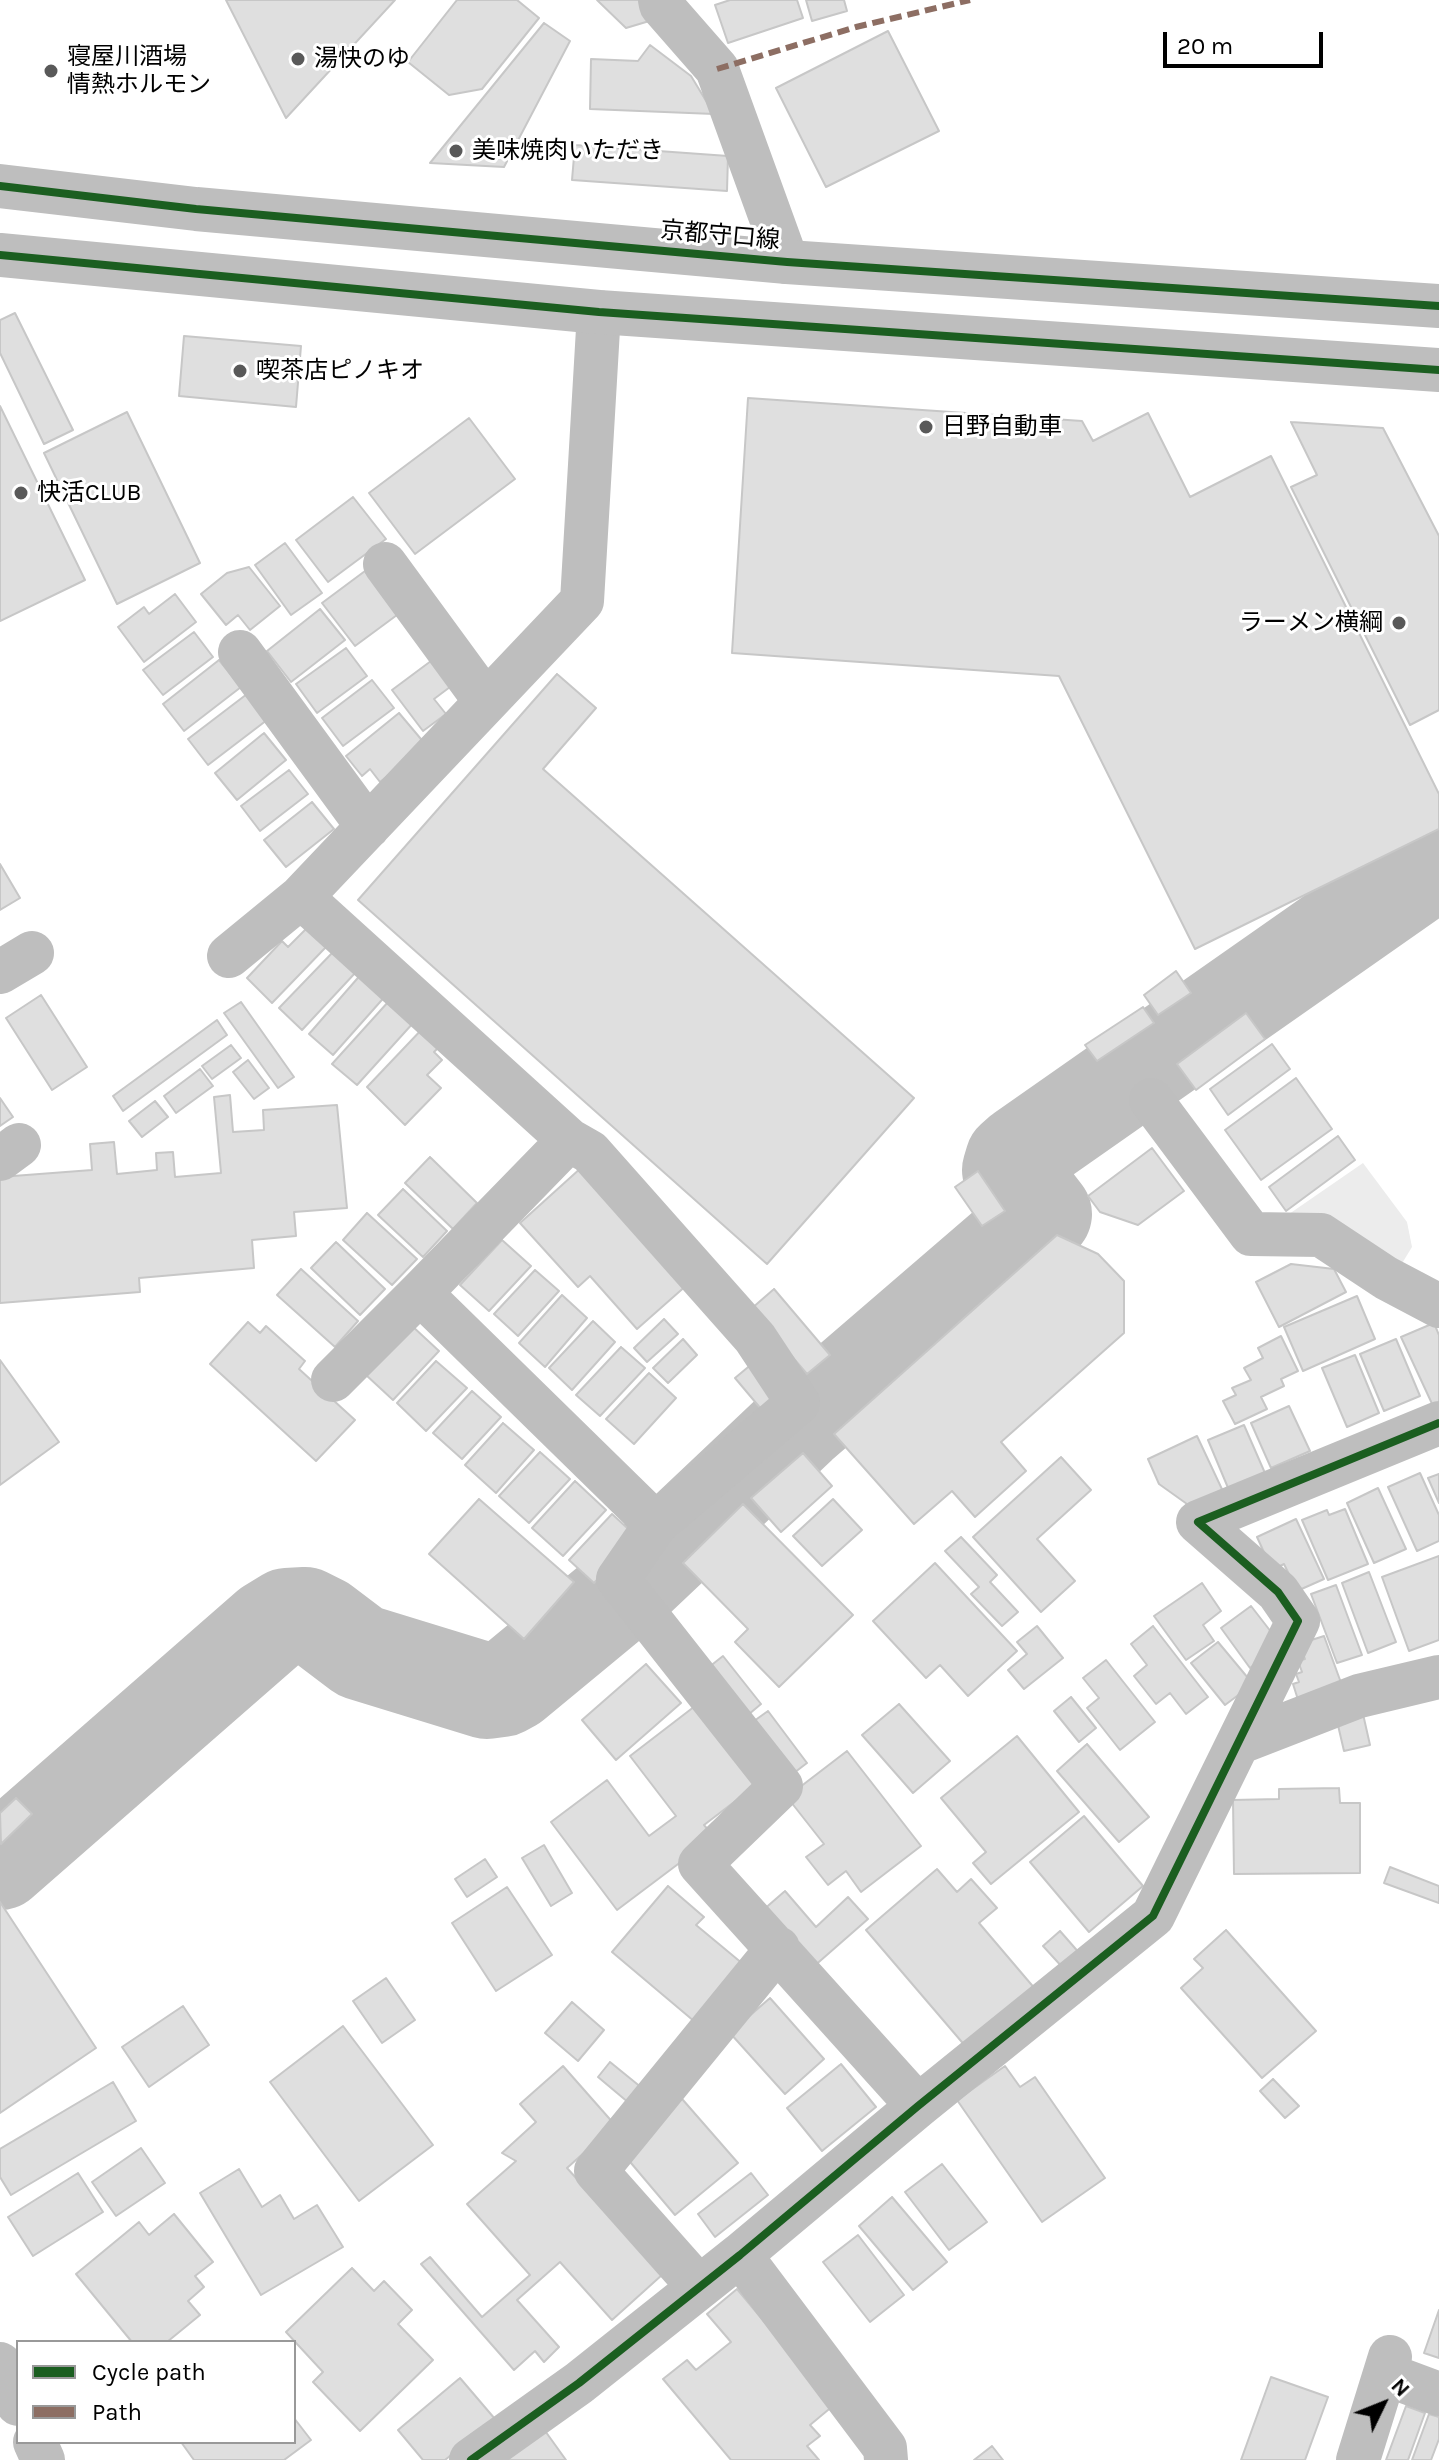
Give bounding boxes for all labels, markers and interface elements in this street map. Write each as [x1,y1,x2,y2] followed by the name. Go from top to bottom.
[1167,16,1327,66] scale bar
[1177,32,1233,60] text: 20 m
[67,43,211,99] place label: 寝屋川酒場 情熱ホルモン
[314,45,410,73] place label: 湯快のゆ
[289,50,307,68] marker: 湯快のゆ
[42,62,60,80] marker: 寝屋川酒場 情熱ホルモン
[472,137,664,165] place label: 美味焼肉いただき
[447,142,465,160] marker: 美味焼肉いただき
[659,216,781,256] street label: 京都守口線
[256,357,424,385] place label: 喫茶店ピノキオ
[231,362,249,380] marker: 喫茶店ピノキオ
[942,413,1062,441] place label: 日野自動車
[917,418,935,436] marker: 日野自動車
[37,479,142,507] place label: 快活CLUB
[12,484,30,502] marker: 快活CLUB
[1239,609,1383,637] place label: ラーメン横綱
[1390,614,1408,632] marker: ラーメン横綱
[16,2340,296,2444] legend
[92,2358,206,2386] text: Cycle path
[1343,2364,1423,2444] north arrow
[1386,2373,1415,2402] text: N
[92,2398,142,2426] text: Path

